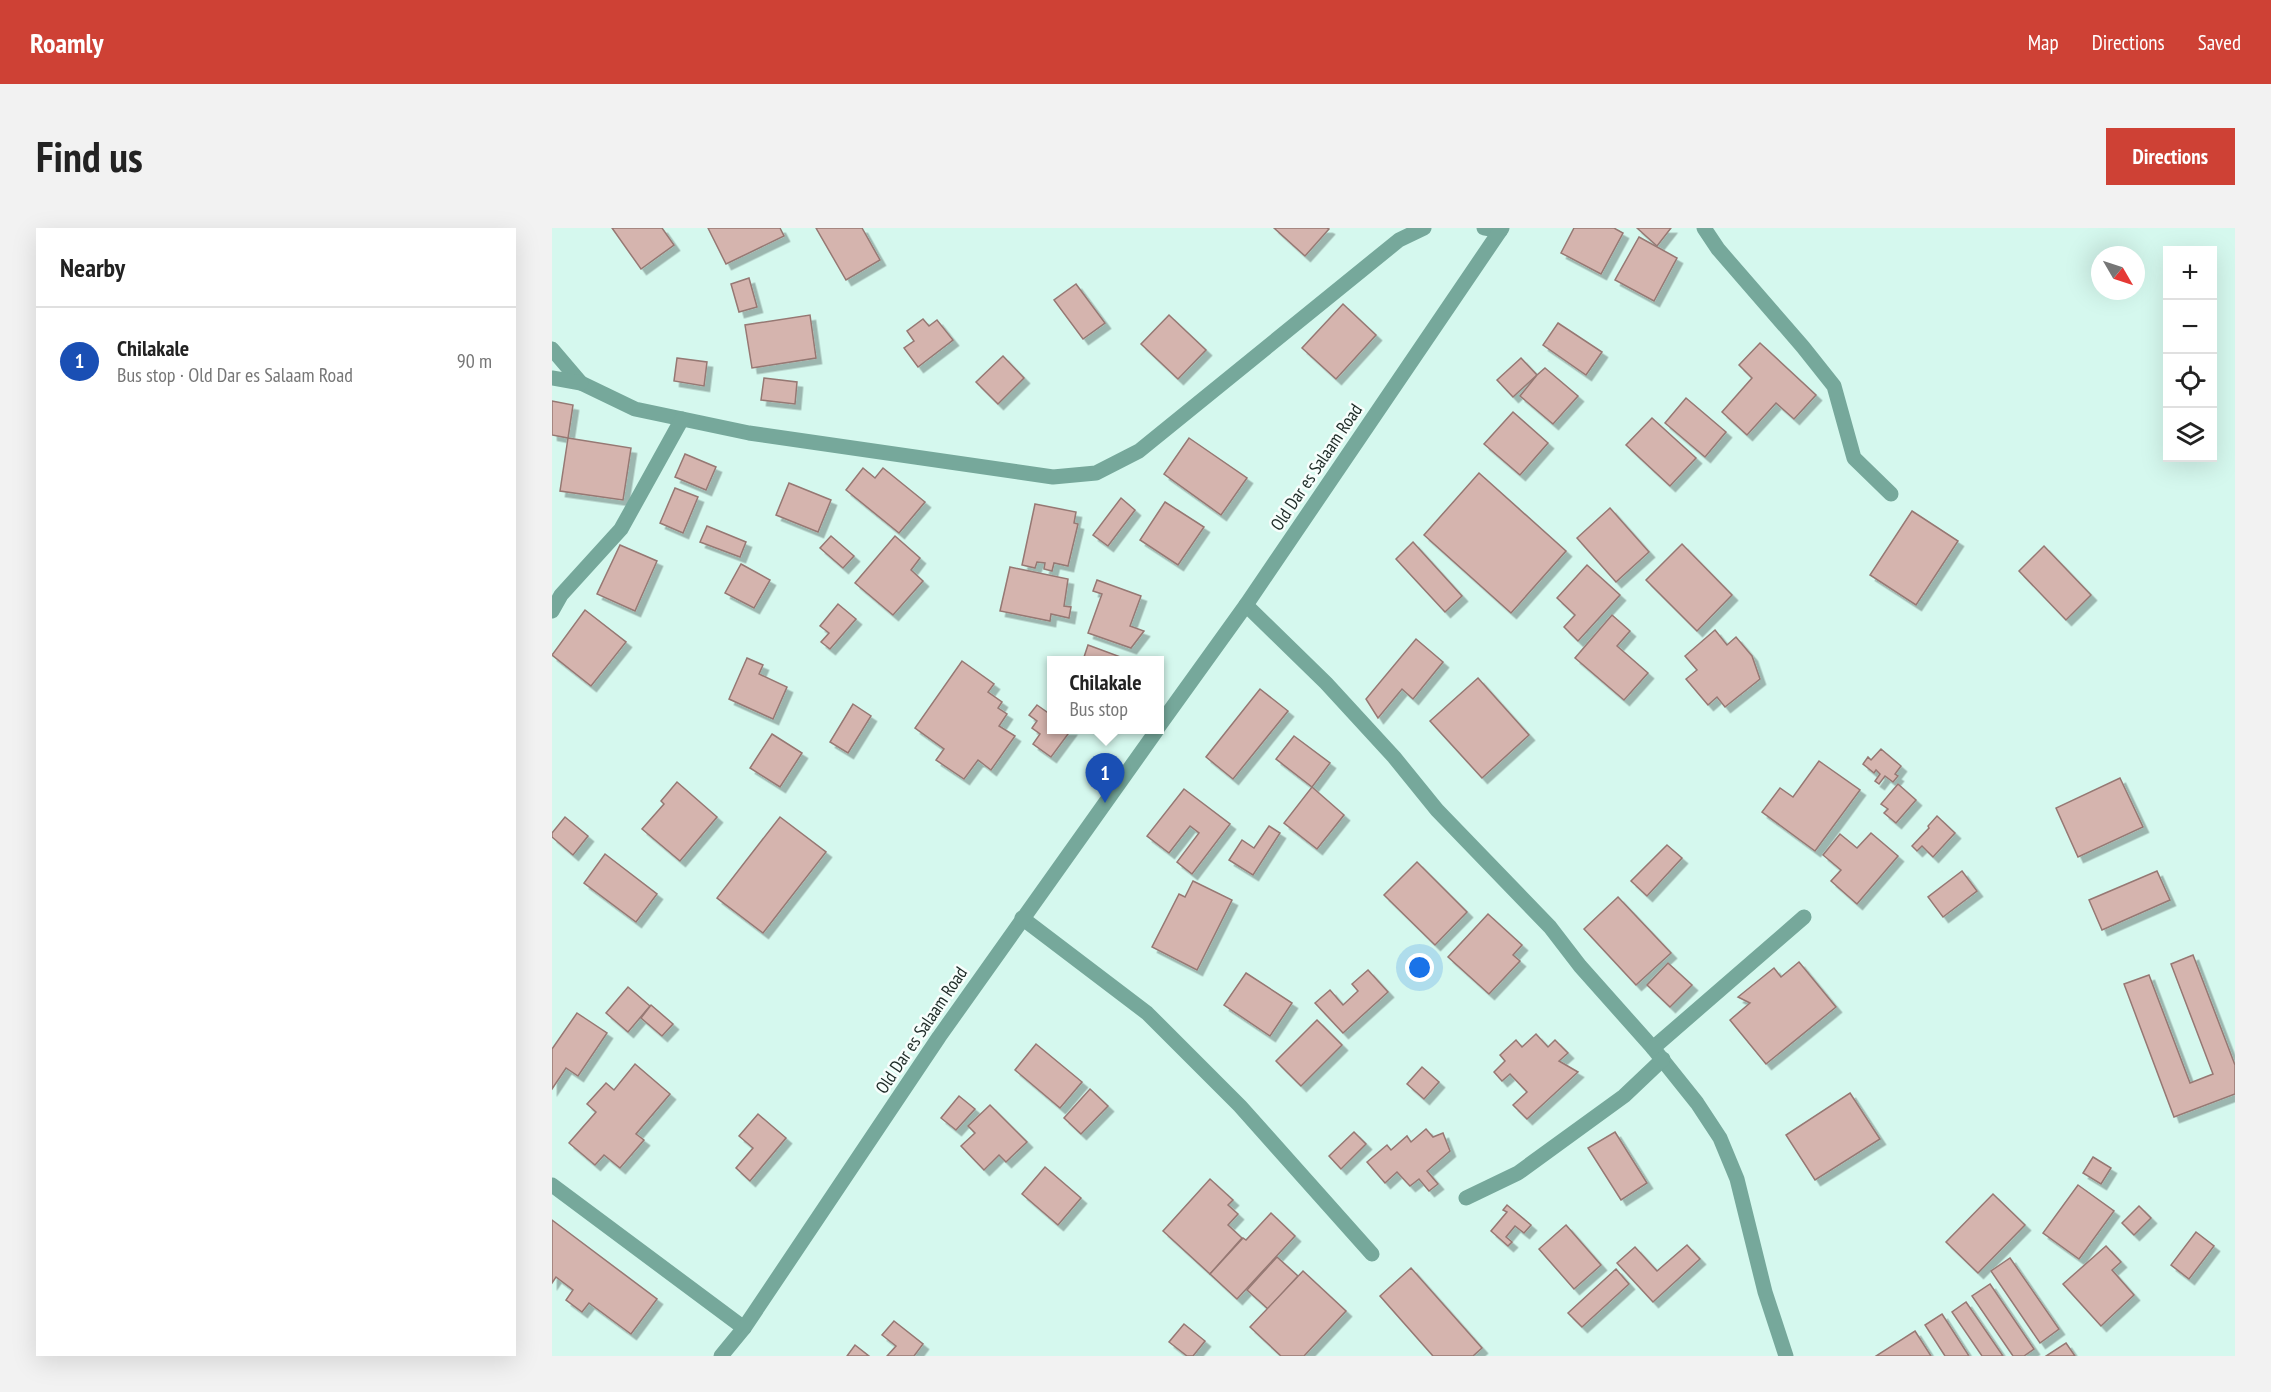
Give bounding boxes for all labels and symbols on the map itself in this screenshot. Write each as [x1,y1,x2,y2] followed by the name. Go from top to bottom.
[2091,246,2145,300] north arrow
[1265,399,1367,535] street label: Old Dar es Salaam Road
[1086,754,1124,803] pin: 1
[1405,953,1434,982] your location
[870,962,972,1098] street label: Old Dar es Salaam Road

